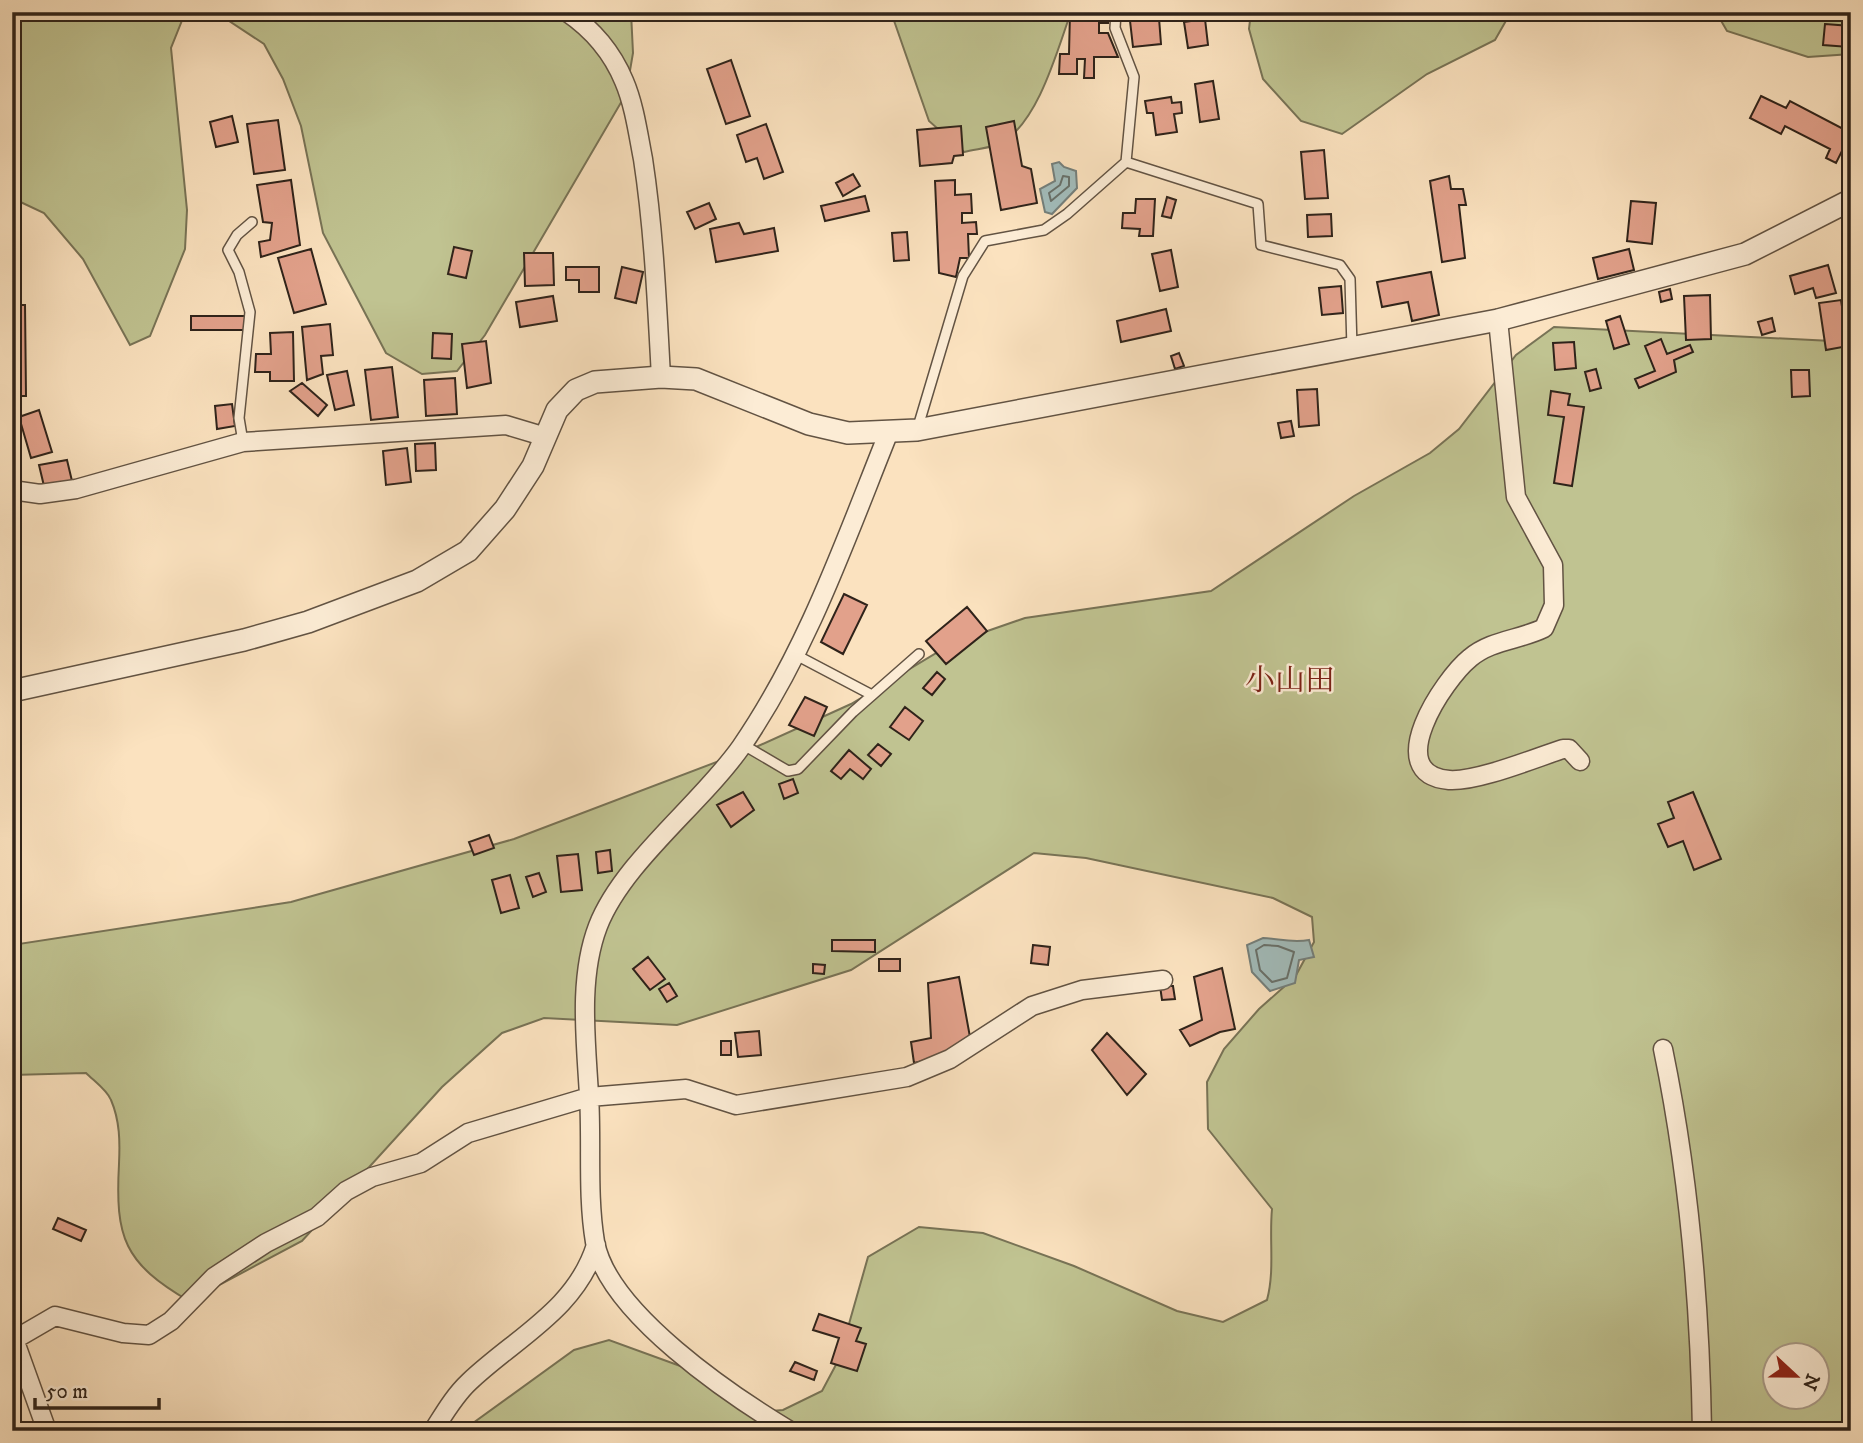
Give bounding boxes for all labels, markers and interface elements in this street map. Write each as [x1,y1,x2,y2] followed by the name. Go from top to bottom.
[1245,663,1335,700] district label: 小山田
[1762,1342,1832,1412] north arrow
[35,1366,159,1410] scale bar
[1797,1370,1824,1394] text: N
[46,1379,88,1405] text: 50 m

